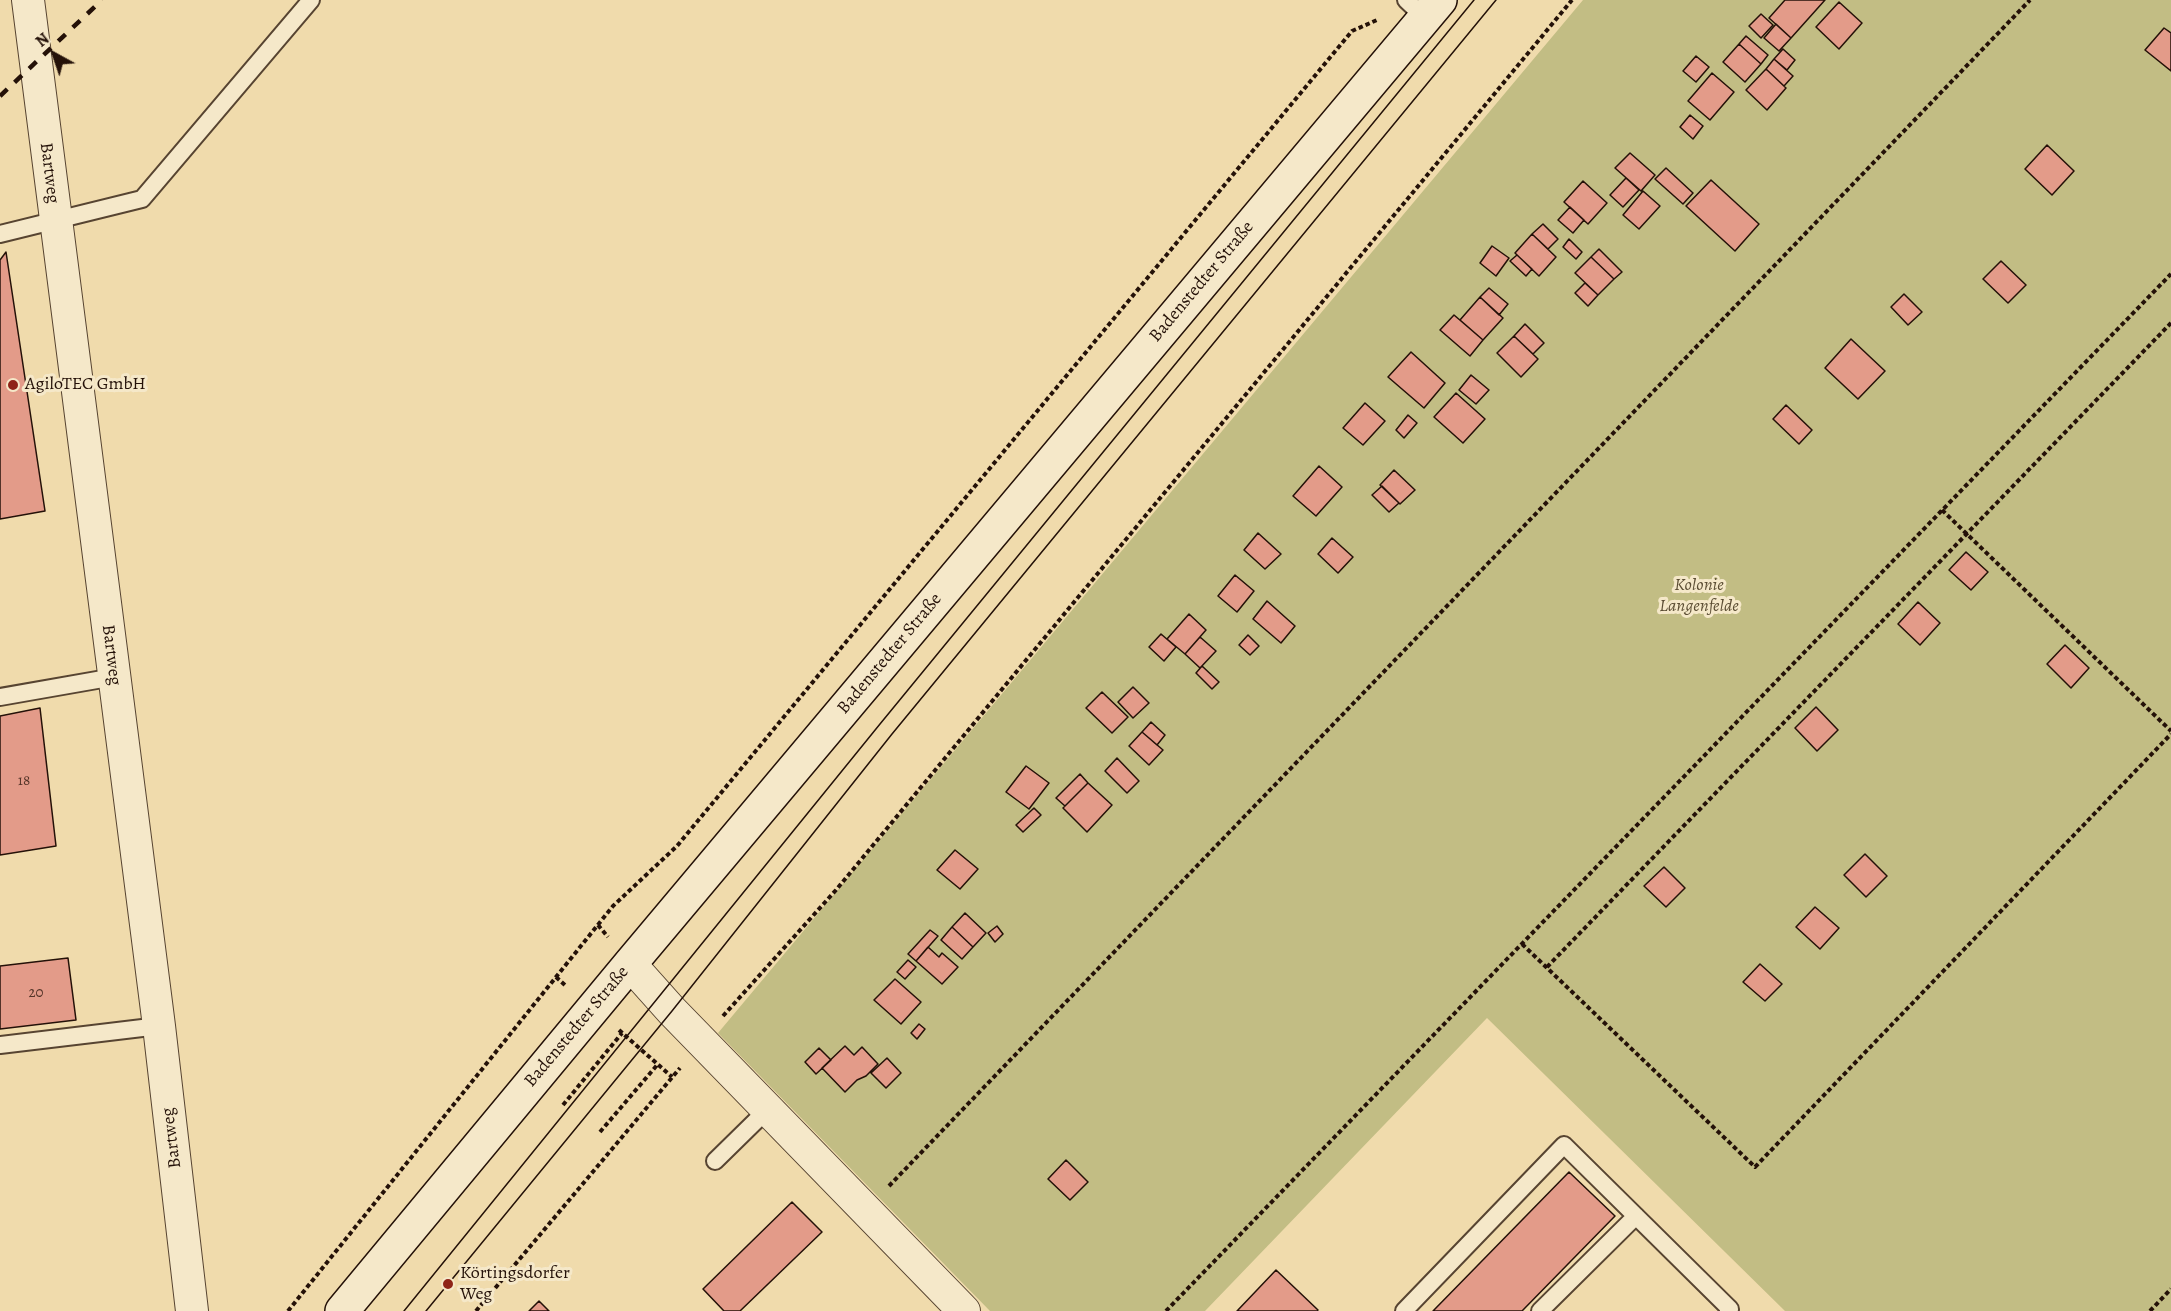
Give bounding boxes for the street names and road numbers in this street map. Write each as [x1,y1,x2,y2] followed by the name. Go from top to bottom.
[35,141,63,205] street label: Bartweg
[1145,217,1259,347] street label: Badenstedter Straße
[833,589,947,719] street label: Badenstedter Straße
[97,623,125,687] street label: Bartweg
[520,962,634,1092] street label: Badenstedter Straße
[158,1106,186,1170] street label: Bartweg

